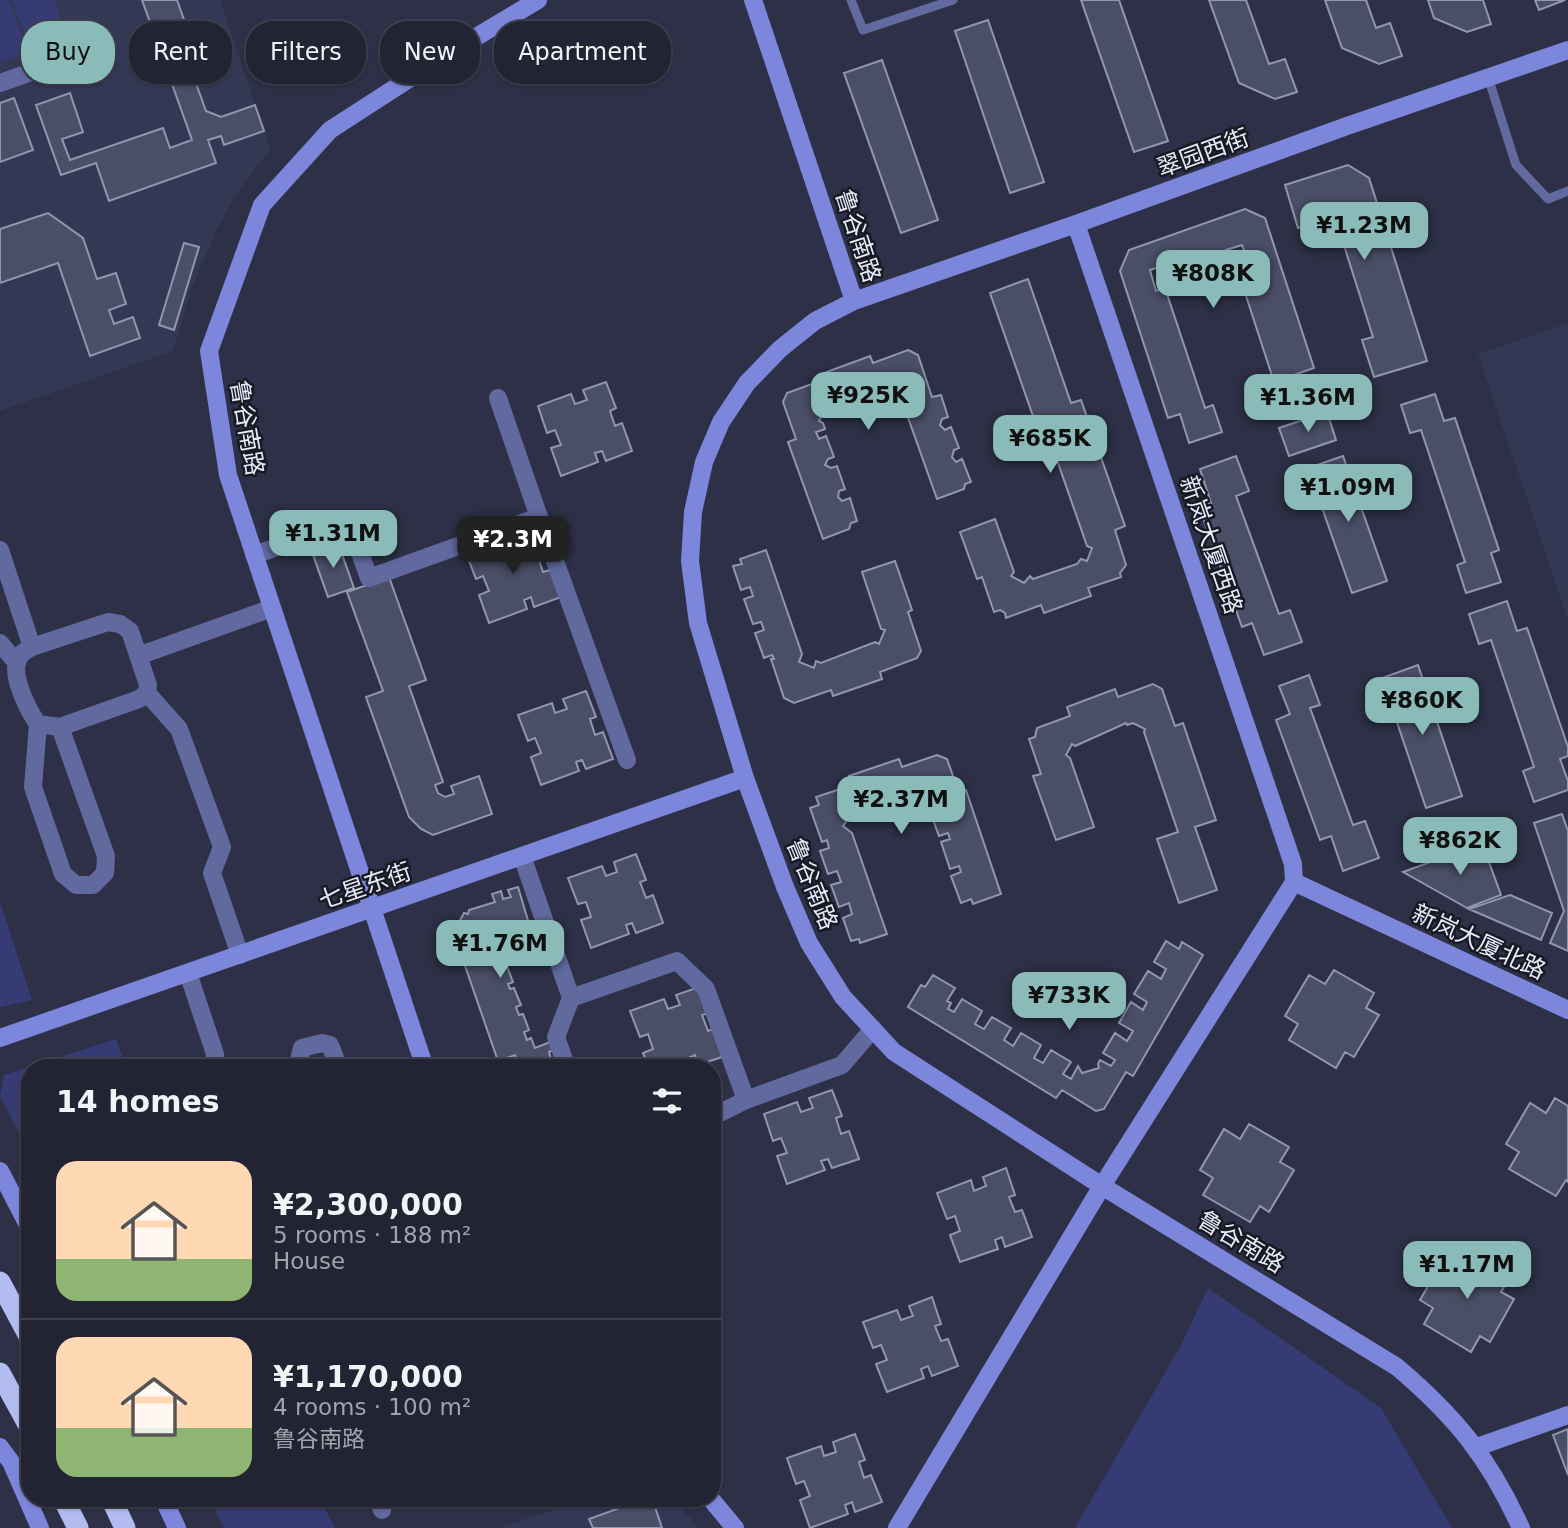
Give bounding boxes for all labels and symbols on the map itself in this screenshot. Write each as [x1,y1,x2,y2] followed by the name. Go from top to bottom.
[1153,123,1253,183] street label: 翠园西街
[830,186,886,286] street label: 鲁谷南路
[1307,202,1421,262] pin: ¥1.23M
[1164,250,1262,310] pin: ¥808K
[819,372,917,432] pin: ¥925K
[1251,374,1365,434] pin: ¥1.36M
[225,378,269,478] street label: 鲁谷南路
[1001,416,1099,475] pin: ¥685K
[1291,464,1405,524] pin: ¥1.09M
[1174,472,1248,618] street label: 新岚大厦西路
[276,510,390,570] pin: ¥1.31M
[464,516,562,576] pin: ¥2.3M
[1373,678,1471,737] pin: ¥860K
[844,776,958,836] pin: ¥2.37M
[1411,818,1509,877] pin: ¥862K
[781,834,843,934] street label: 鲁谷南路
[315,857,415,915] street label: 七星东街
[1408,899,1550,985] street label: 新岚大厦北路
[443,920,557,980] pin: ¥1.76M
[1020,972,1118,1032] pin: ¥733K
[1193,1205,1289,1279] street label: 鲁谷南路
[1410,1242,1524,1301] pin: ¥1.17M

